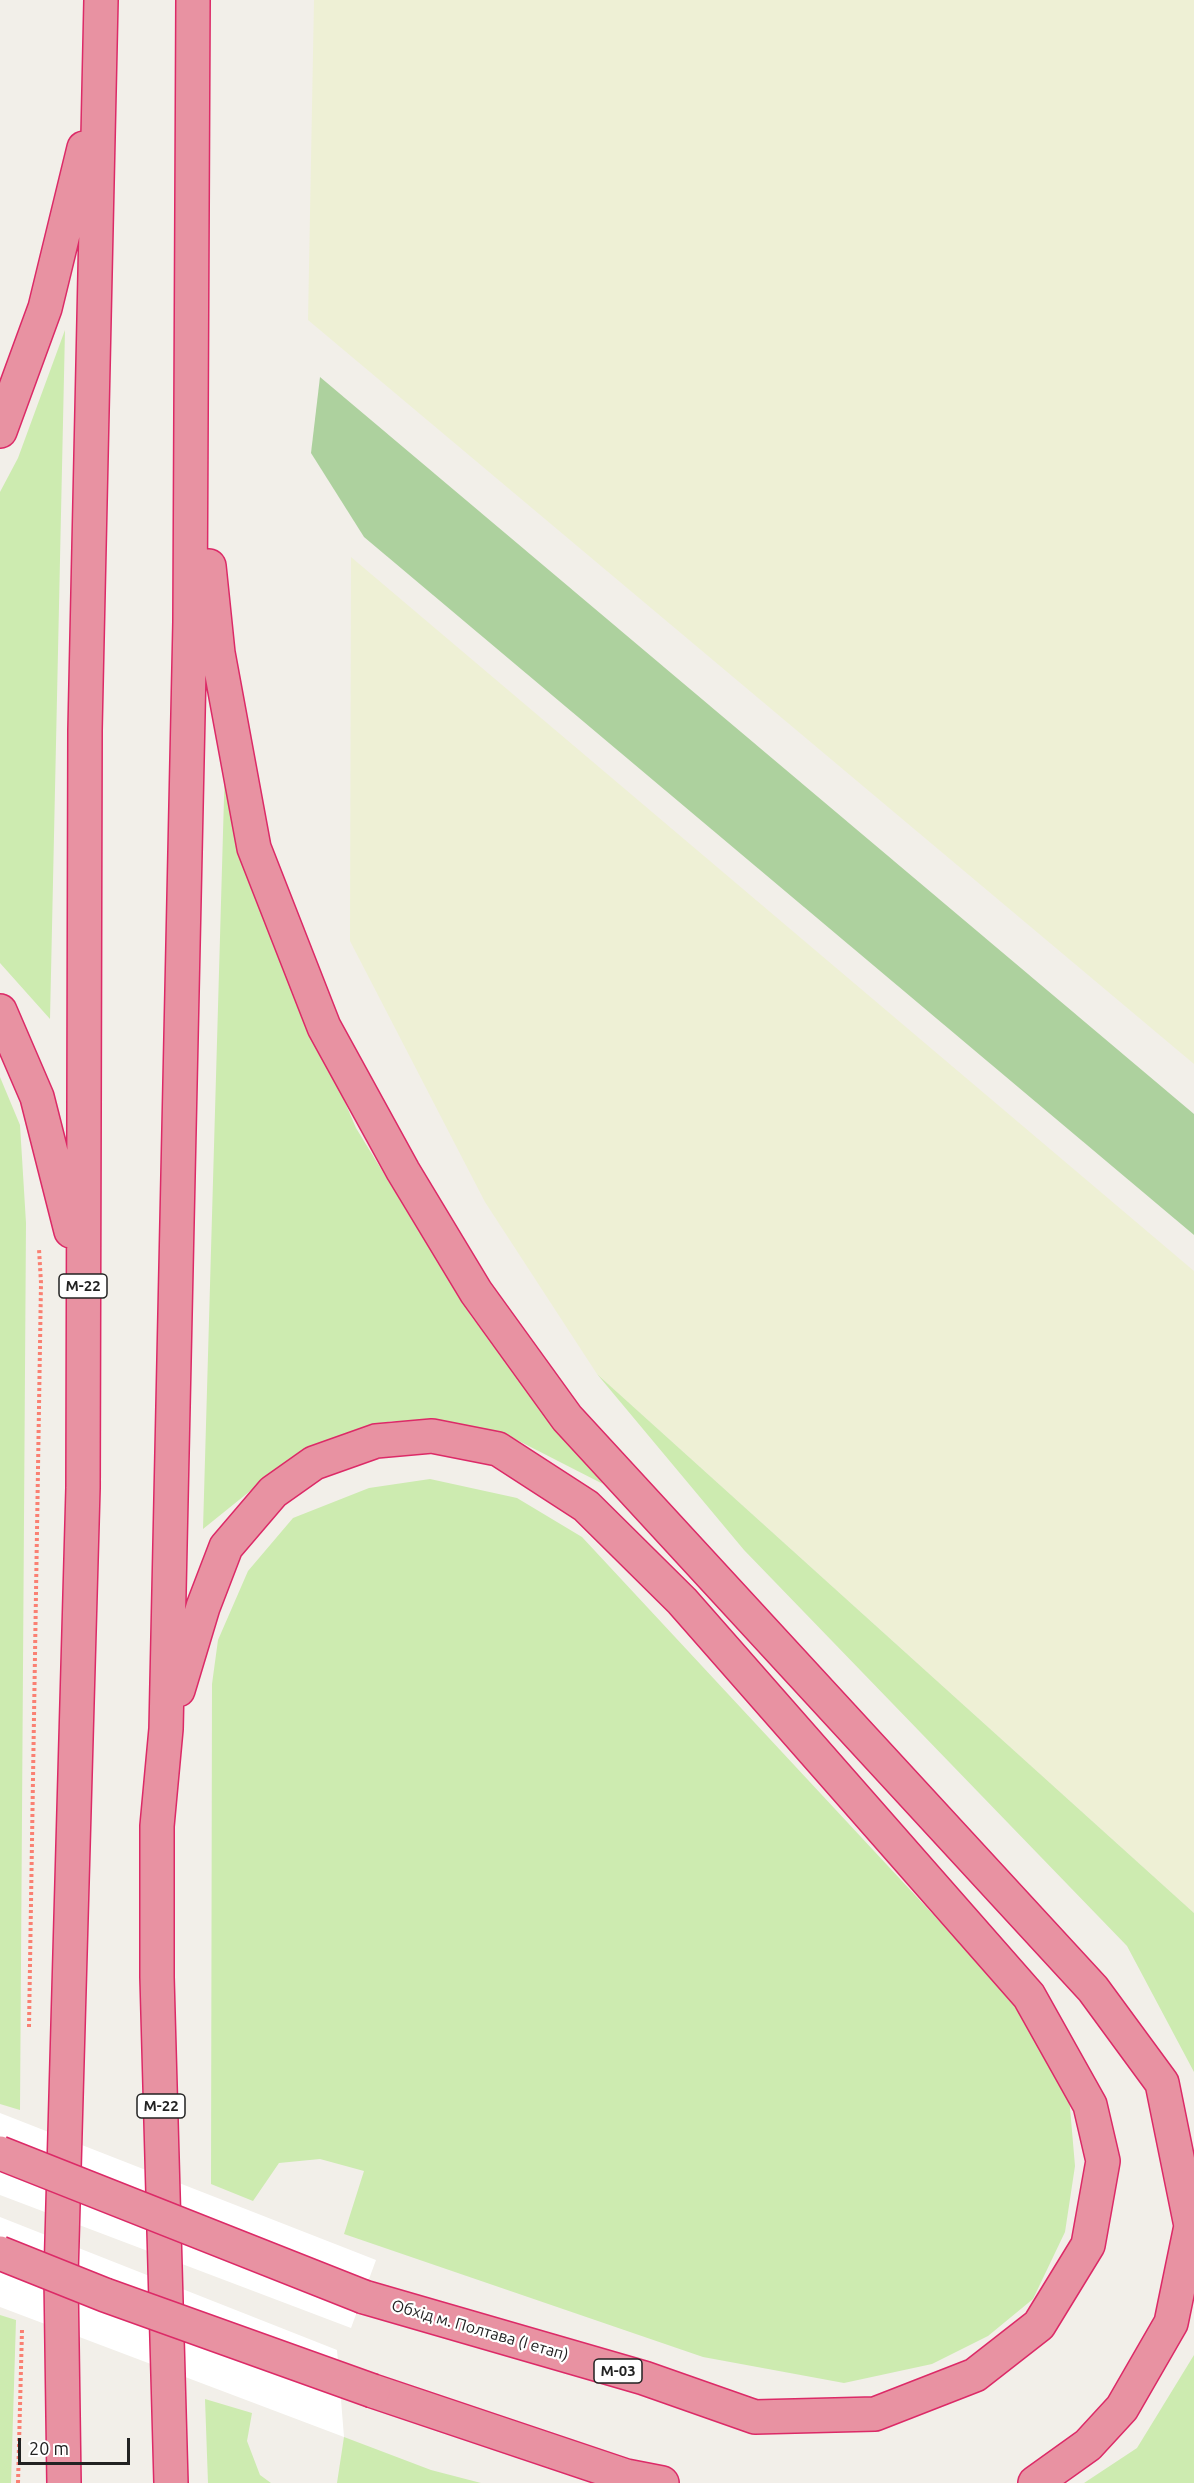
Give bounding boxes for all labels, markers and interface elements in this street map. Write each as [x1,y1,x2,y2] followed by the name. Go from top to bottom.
[59,1274,107,1298] road number: М-22
[137,2094,185,2118] road number: М-22
[389,2296,571,2364] street label: Обхід м. Полтава (I етап)
[594,2359,642,2383] road number: М-03
[21,2426,134,2464] scale bar
[29,2438,69,2458] text: 20 m

